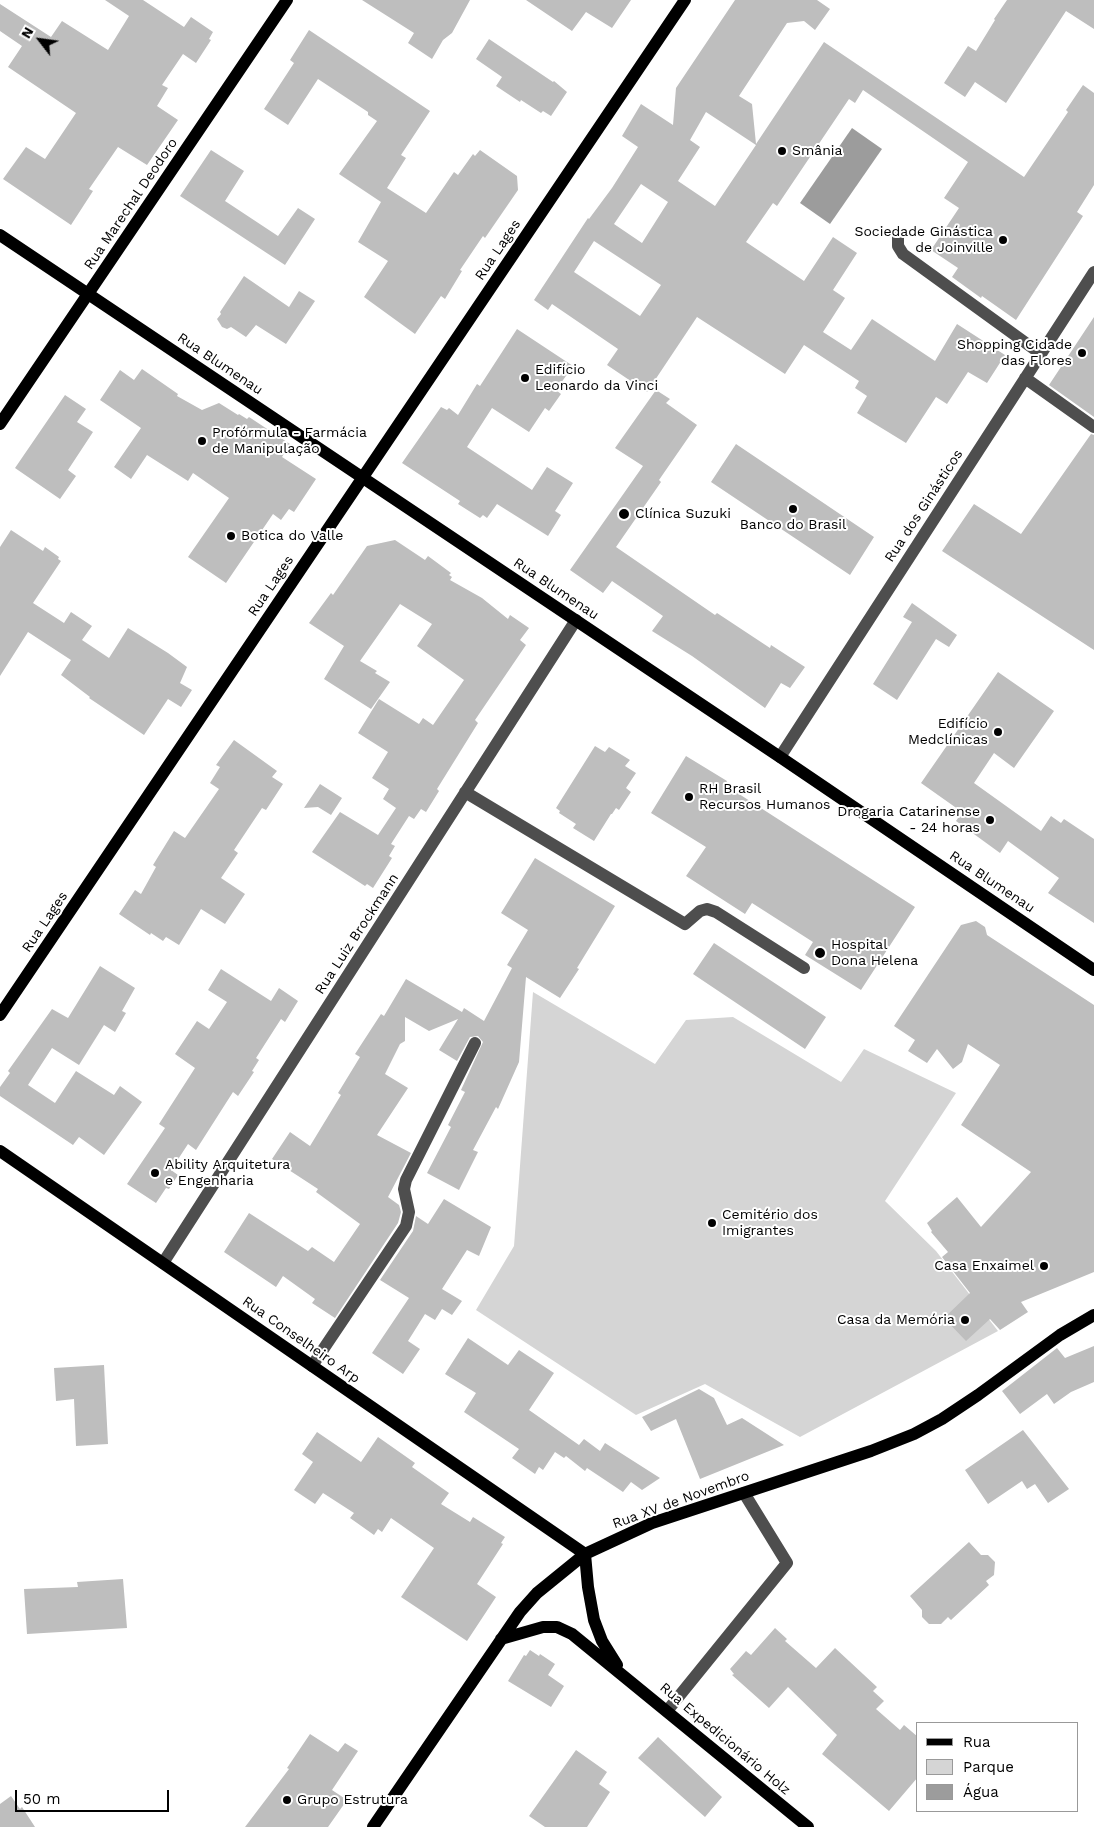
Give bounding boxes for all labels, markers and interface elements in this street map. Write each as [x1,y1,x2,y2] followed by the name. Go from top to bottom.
[15,15,65,65] north arrow
[17,24,37,41] text: N
[81,135,181,273] street label: Rua Marechal Deodoro
[792,143,842,159] place label: Smânia
[776,145,788,157] marker: Smânia
[472,216,524,284] street label: Rua Lages
[854,224,993,256] place label: Sociedade Ginástica de Joinville
[997,234,1009,246] marker: Sociedade Ginástica de Joinville
[174,329,266,399] street label: Rua Blumenau
[957,337,1072,370] place label: Shopping Cidade das Flores
[1076,347,1088,359] marker: Shopping Cidade das Flores
[535,362,658,394] place label: Edifício Leonardo da Vinci
[519,372,531,384] marker: Edifício Leonardo da Vinci
[212,425,367,458] place label: Profórmula - Farmácia de Manipulação
[196,435,208,447] marker: Profórmula - Farmácia de Manipulação
[881,447,967,565] street label: Rua dos Ginásticos
[787,503,799,515] marker: Banco do Brasil
[635,506,731,522] place label: Clínica Suzuki
[617,507,631,521] marker: Clínica Suzuki
[740,517,846,533] place label: Banco do Brasil
[241,528,343,544] place label: Botica do Valle
[225,530,237,542] marker: Botica do Valle
[245,552,297,620] street label: Rua Lages
[510,554,602,624] street label: Rua Blumenau
[908,716,988,749] place label: Edifício Medclínicas
[992,726,1004,738] marker: Edifício Medclínicas
[699,781,830,814] place label: RH Brasil Recursos Humanos
[683,791,695,803] marker: RH Brasil Recursos Humanos
[837,804,980,836] place label: Drogaria Catarinense - 24 horas
[984,814,996,826] marker: Drogaria Catarinense - 24 horas
[946,847,1038,917] street label: Rua Blumenau
[312,870,402,998] street label: Rua Luiz Brockmann
[19,888,71,956] street label: Rua Lages
[831,937,918,970] place label: Hospital Dona Helena
[813,946,827,960] marker: Hospital Dona Helena
[165,1157,290,1190] place label: Ability Arquitetura e Engenharia
[149,1167,161,1179] marker: Ability Arquitetura e Engenharia
[722,1207,818,1240] place label: Cemitério dos Imigrantes
[706,1217,718,1229] marker: Cemitério dos Imigrantes
[934,1258,1034,1274] place label: Casa Enxaimel
[1038,1260,1050,1272] marker: Casa Enxaimel
[239,1293,363,1387] street label: Rua Conselheiro Arp
[837,1312,955,1328] place label: Casa da Memória
[959,1314,971,1326] marker: Casa da Memória
[610,1467,752,1533] street label: Rua XV de Novembro
[656,1679,794,1799] street label: Rua Expedicionário Holz
[916,1722,1079,1812] legend
[963,1733,991,1751] text: Rua
[963,1758,1014,1776] text: Parque
[18,1780,171,1812] scale bar
[963,1783,999,1801] text: Água
[23,1790,60,1808] text: 50 m
[297,1792,408,1808] place label: Grupo Estrutura
[281,1794,293,1806] marker: Grupo Estrutura

